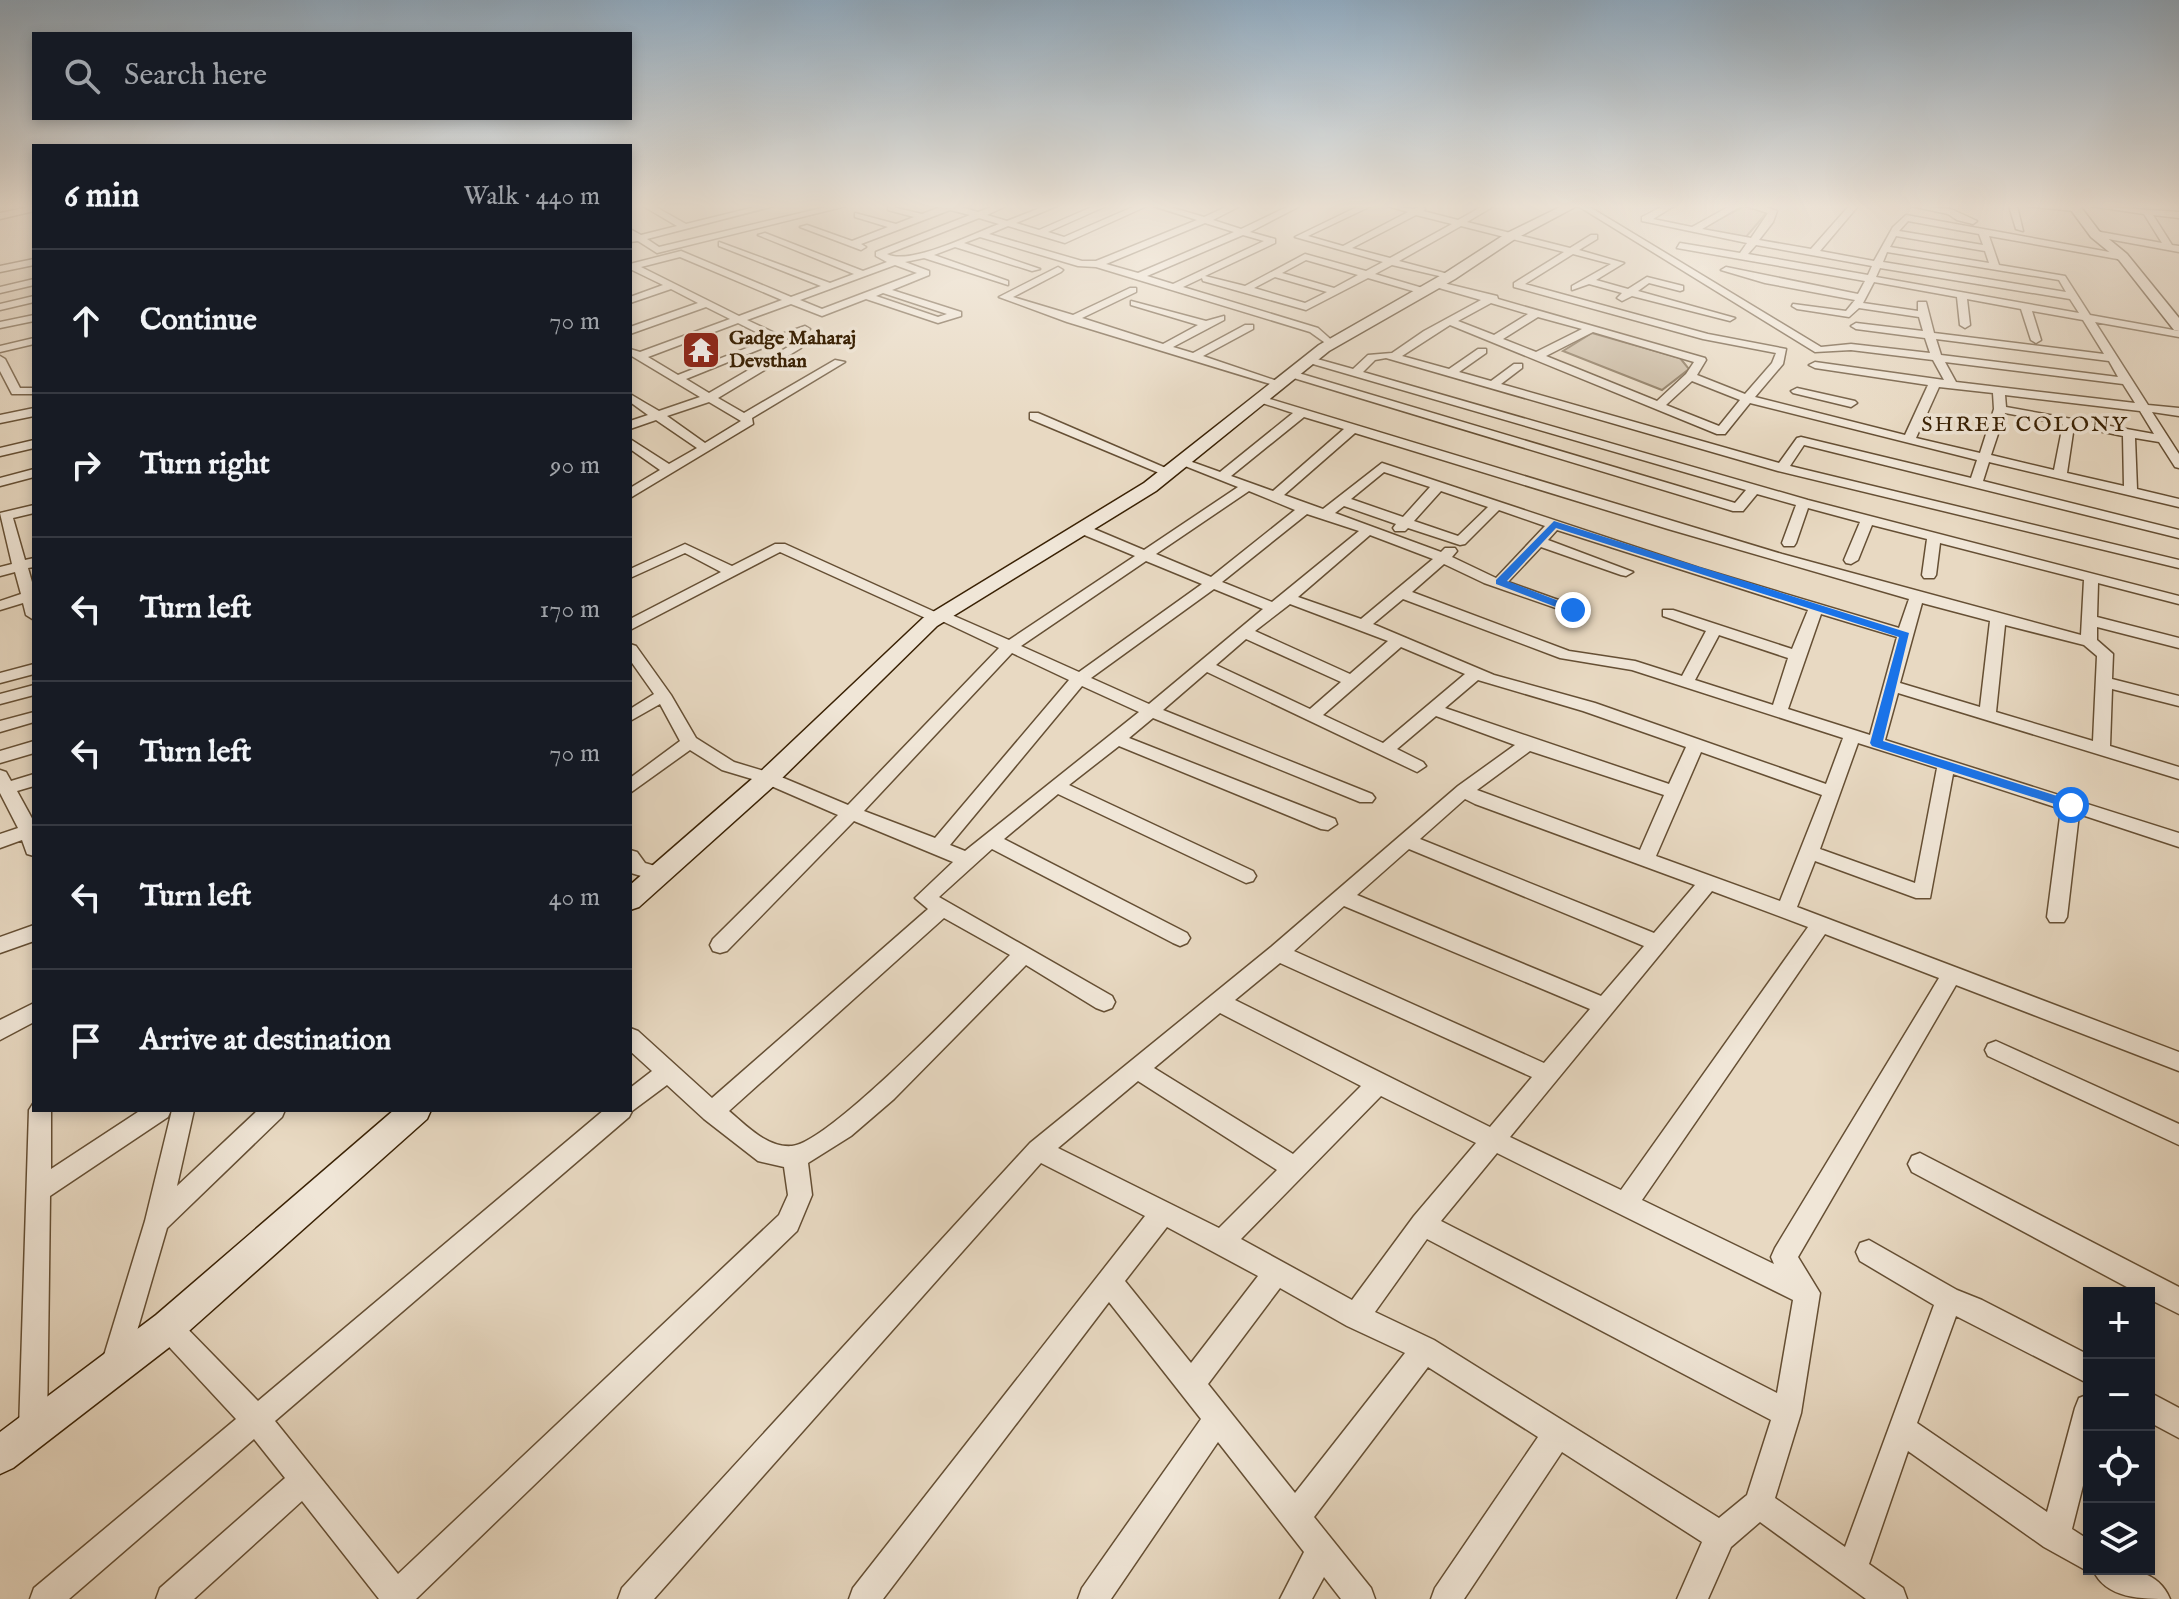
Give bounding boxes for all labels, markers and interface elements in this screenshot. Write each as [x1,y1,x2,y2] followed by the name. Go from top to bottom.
[32,32,632,120] search box
[60,54,104,98] icon: search
[124,57,267,95] text: Search here
[64,175,139,218] text: 6 min
[463,180,600,213] text: Walk · 440 m
[64,299,108,343] icon: ahead
[140,302,257,340] text: Continue
[549,305,600,338] text: 70 m
[729,326,856,374] place label: Gadge Maharaj Devsthan
[680,329,722,371] temple icon: Gadge Maharaj Devsthan
[1921,411,2129,439] district label: SHREE COLONY
[64,443,108,487] icon: right
[140,446,270,484] text: Turn right
[550,449,600,482] text: 90 m
[64,587,108,631] icon: left
[140,590,251,628] text: Turn left
[1555,592,1591,628] route end
[540,593,600,626] text: 170 m
[64,731,108,775] icon: left
[140,734,251,772] text: Turn left
[549,737,600,770] text: 70 m
[2053,787,2089,823] route start
[64,875,108,919] icon: left
[140,878,251,916] text: Turn left
[549,881,600,914] text: 40 m
[64,1019,108,1063] icon: arrive
[140,1022,391,1060] text: Arrive at destination
[2083,1287,2155,1575] map controls
[2083,1287,2155,1359] button: +
[2083,1359,2155,1431] button: −
[2083,1431,2155,1503] button: locate
[2083,1503,2155,1575] button: layers

